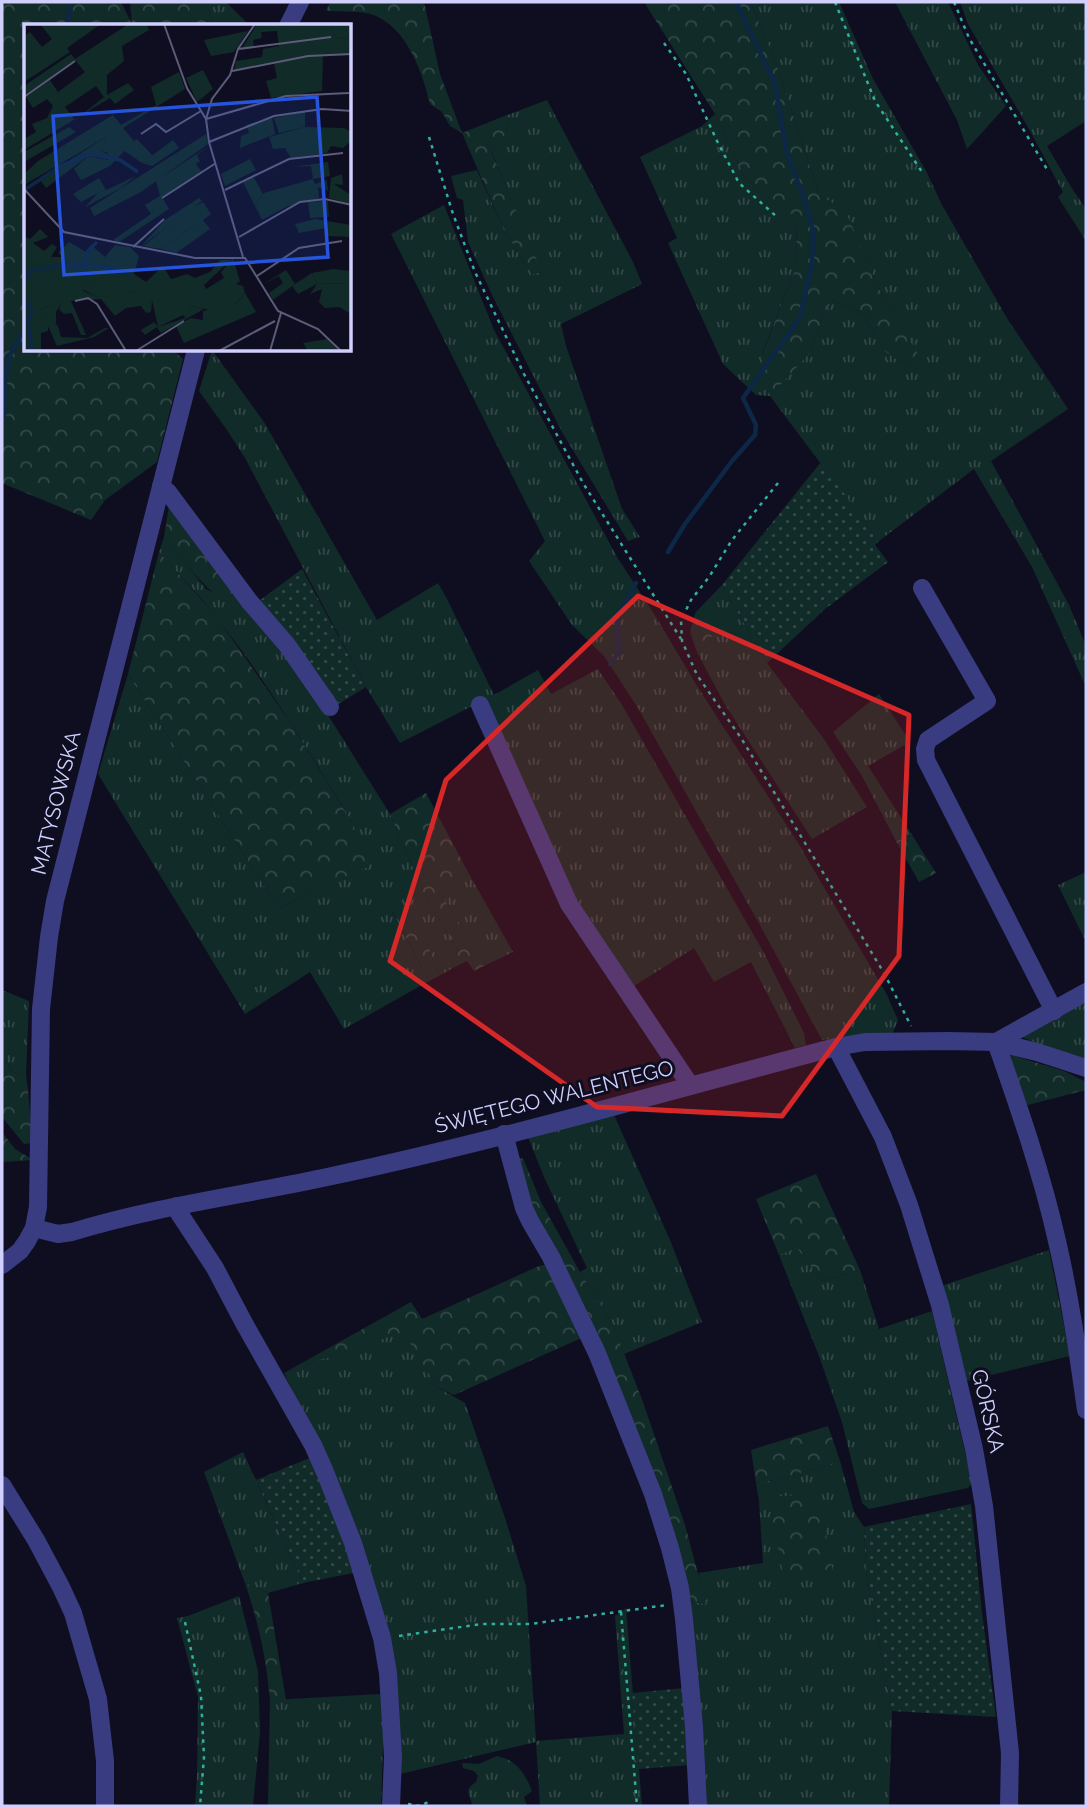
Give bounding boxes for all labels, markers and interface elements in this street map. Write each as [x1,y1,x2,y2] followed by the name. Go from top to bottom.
[24,24,352,352] inset map
[26,728,85,877] street label: MATYSOWSKA
[432,1055,676,1138] street label: ŚWIĘTEGO WALENTEGO
[967,1367,1010,1455] street label: GÓRSKA

